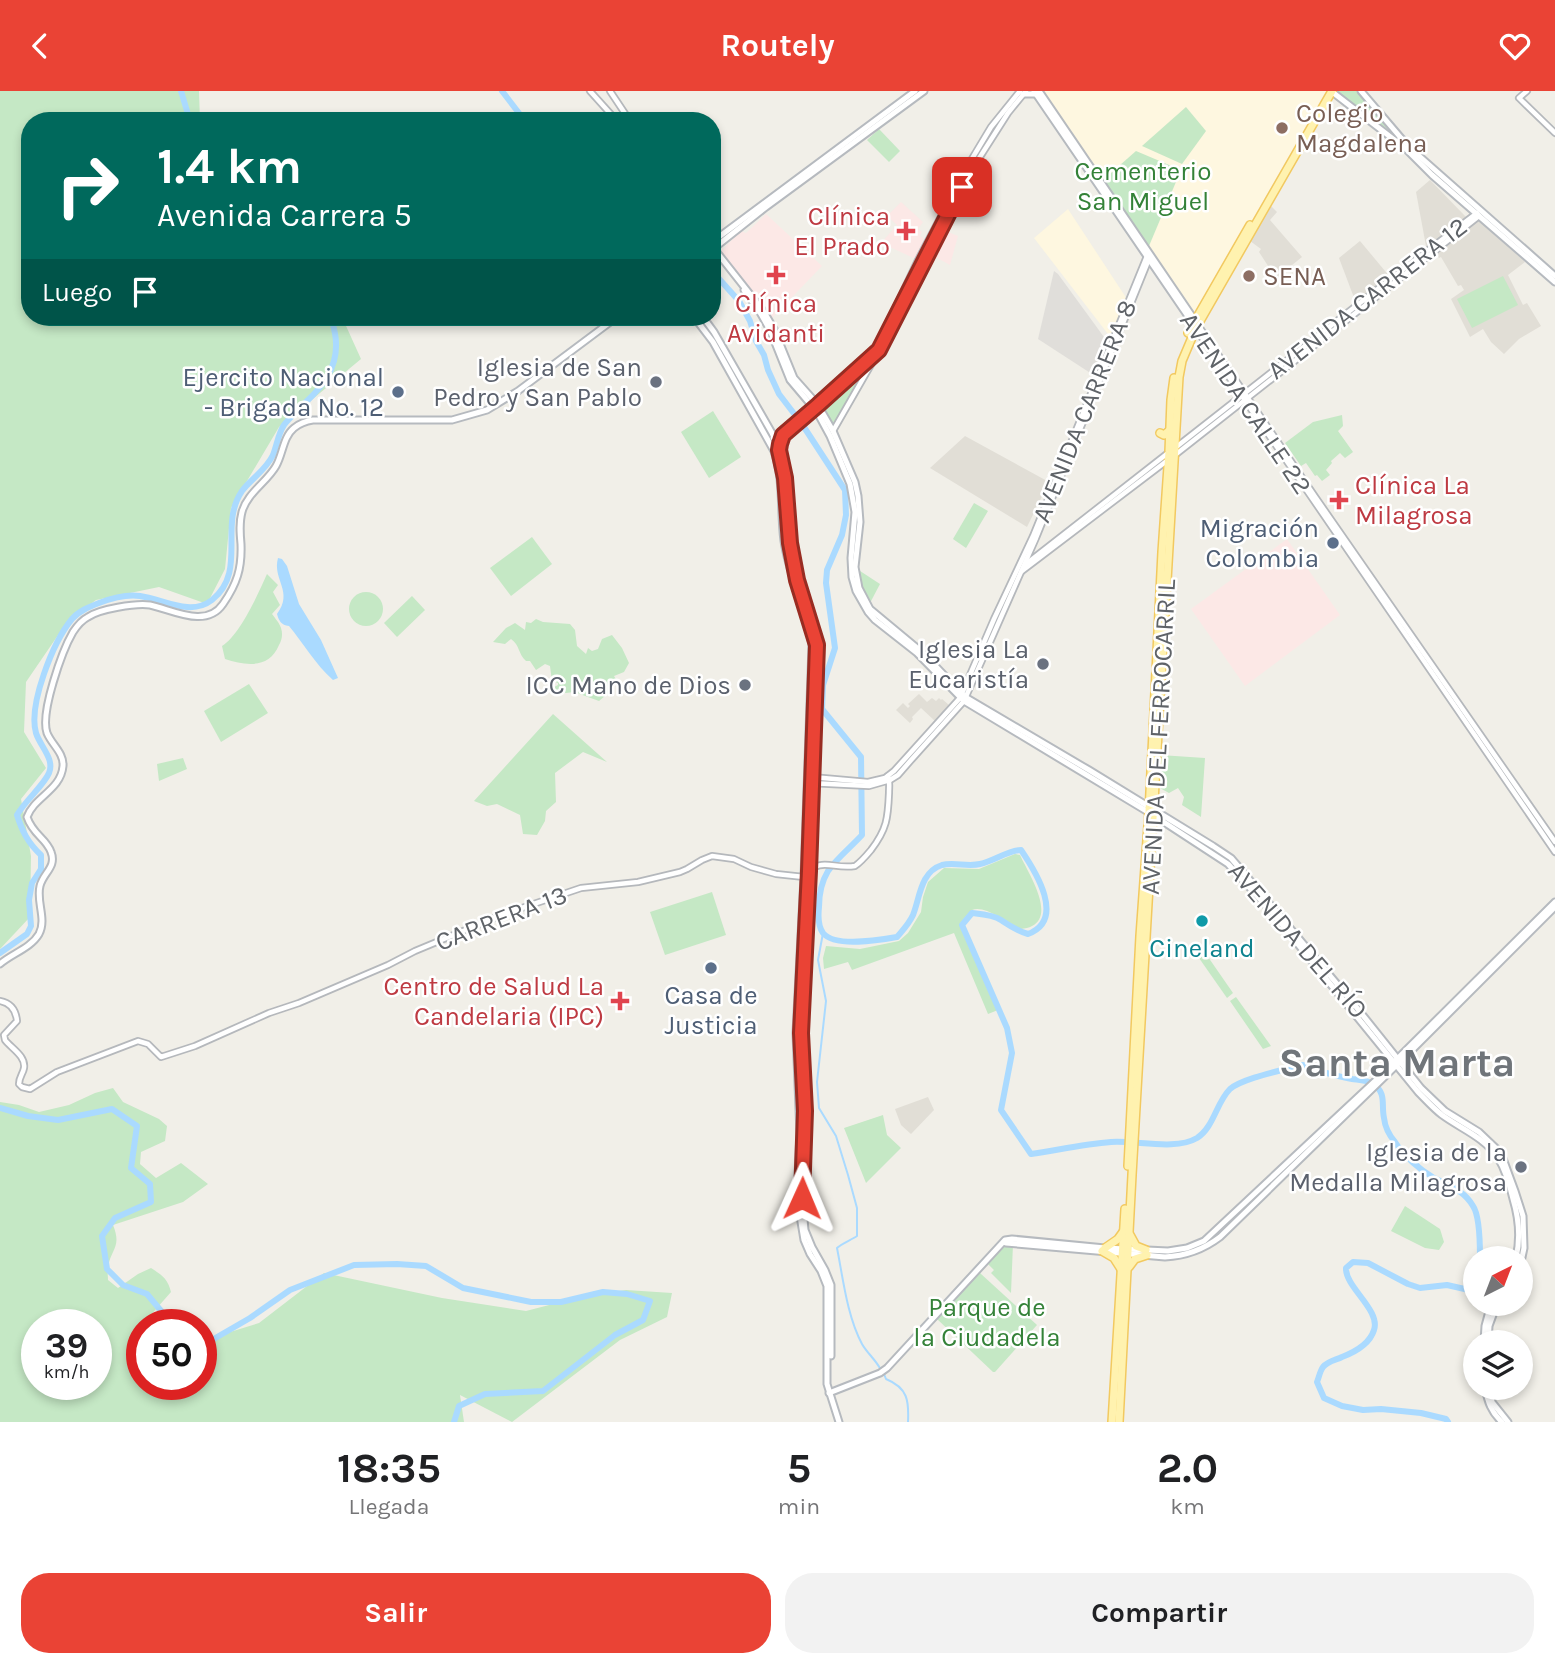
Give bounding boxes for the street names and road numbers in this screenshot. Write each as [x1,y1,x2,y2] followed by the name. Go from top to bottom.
[1261,211,1473,386] street label: AVENIDA CARRERA 12
[1026,295,1143,527] street label: AVENIDA CARRERA 8
[1173,306,1318,500] street label: AVENIDA CALLE 22
[1135,578,1182,896] street label: AVENIDA DEL FERROCARRIL
[1221,855,1375,1025] street label: AVENIDA DEL RÍO
[431,879,571,958] street label: CARRERA 13

